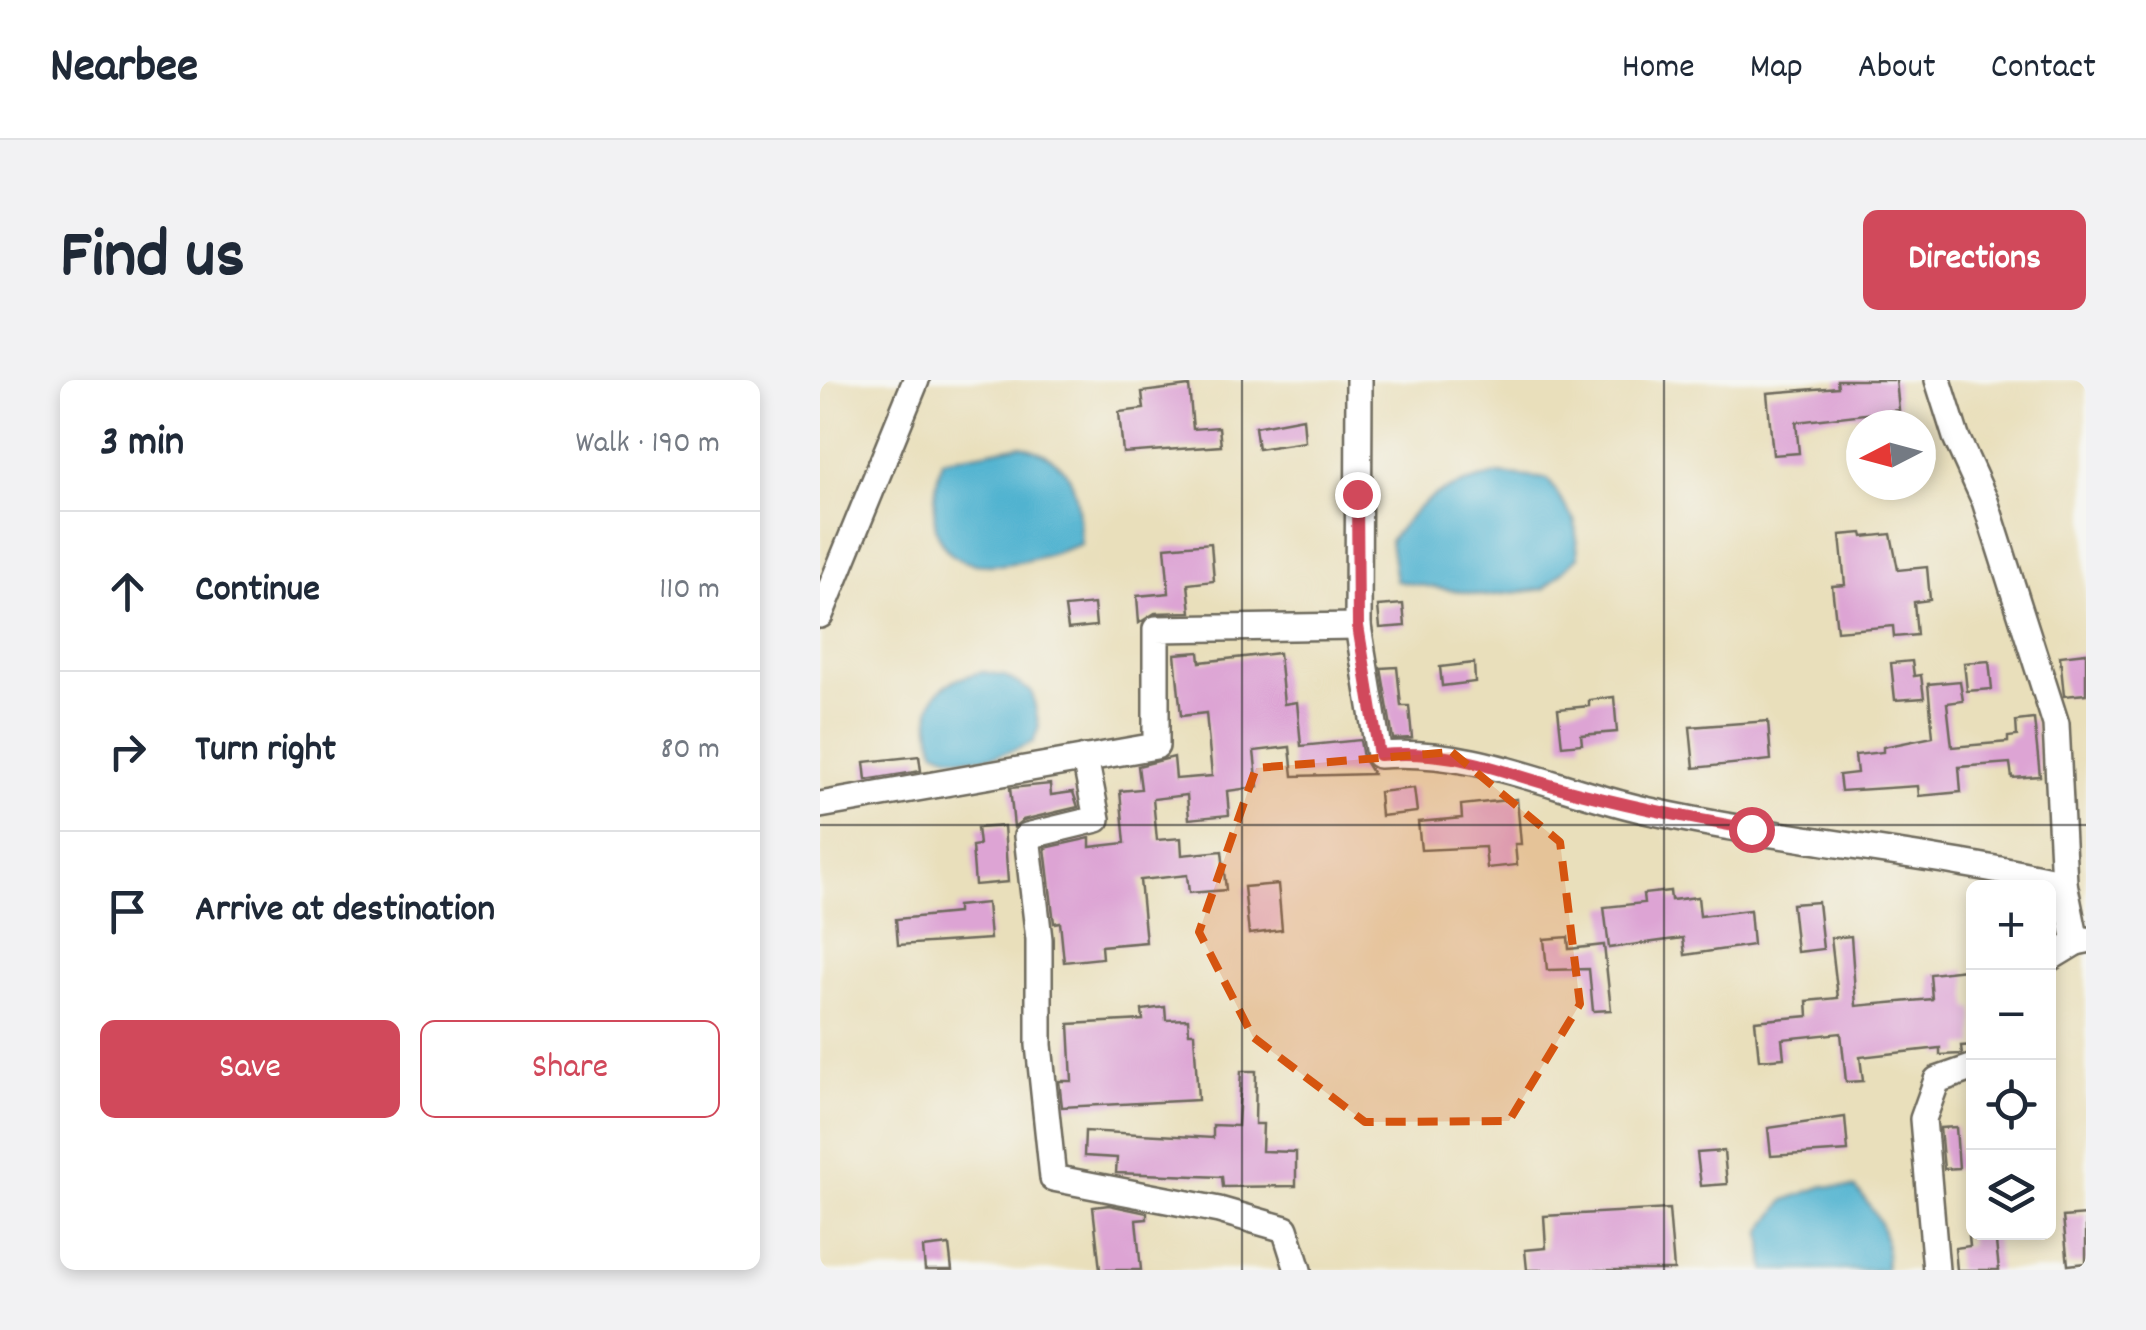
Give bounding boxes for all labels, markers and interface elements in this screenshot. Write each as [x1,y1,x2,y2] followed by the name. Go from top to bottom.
[50,35,198,104] text: Nearbee
[1622,44,1695,94] text: Home
[1750,44,1803,94] text: Map
[1858,44,1936,94] text: About
[1991,44,2096,94] text: Contact
[60,210,245,310] text: Find us
[1863,210,2086,310] button: Directions
[1846,410,1936,500] north arrow
[100,415,184,475] text: 3 min
[575,422,720,468] text: Walk · 190 m
[1335,472,1381,518] route end
[100,564,155,619] icon: ahead
[195,564,320,619] text: Continue
[659,568,720,614] text: 110 m
[100,724,155,779] icon: right
[195,724,336,779] text: Turn right
[660,728,720,774] text: 80 m
[1729,807,1775,853] route start
[1966,880,2056,1240] map controls
[1966,880,2056,970] button: +
[100,884,155,939] icon: arrive
[195,884,495,939] text: Arrive at destination
[1966,970,2056,1060] button: −
[100,1020,400,1118] button: Save
[420,1020,720,1118] button: Share
[1966,1060,2056,1150] button: locate
[1966,1150,2056,1240] button: layers

